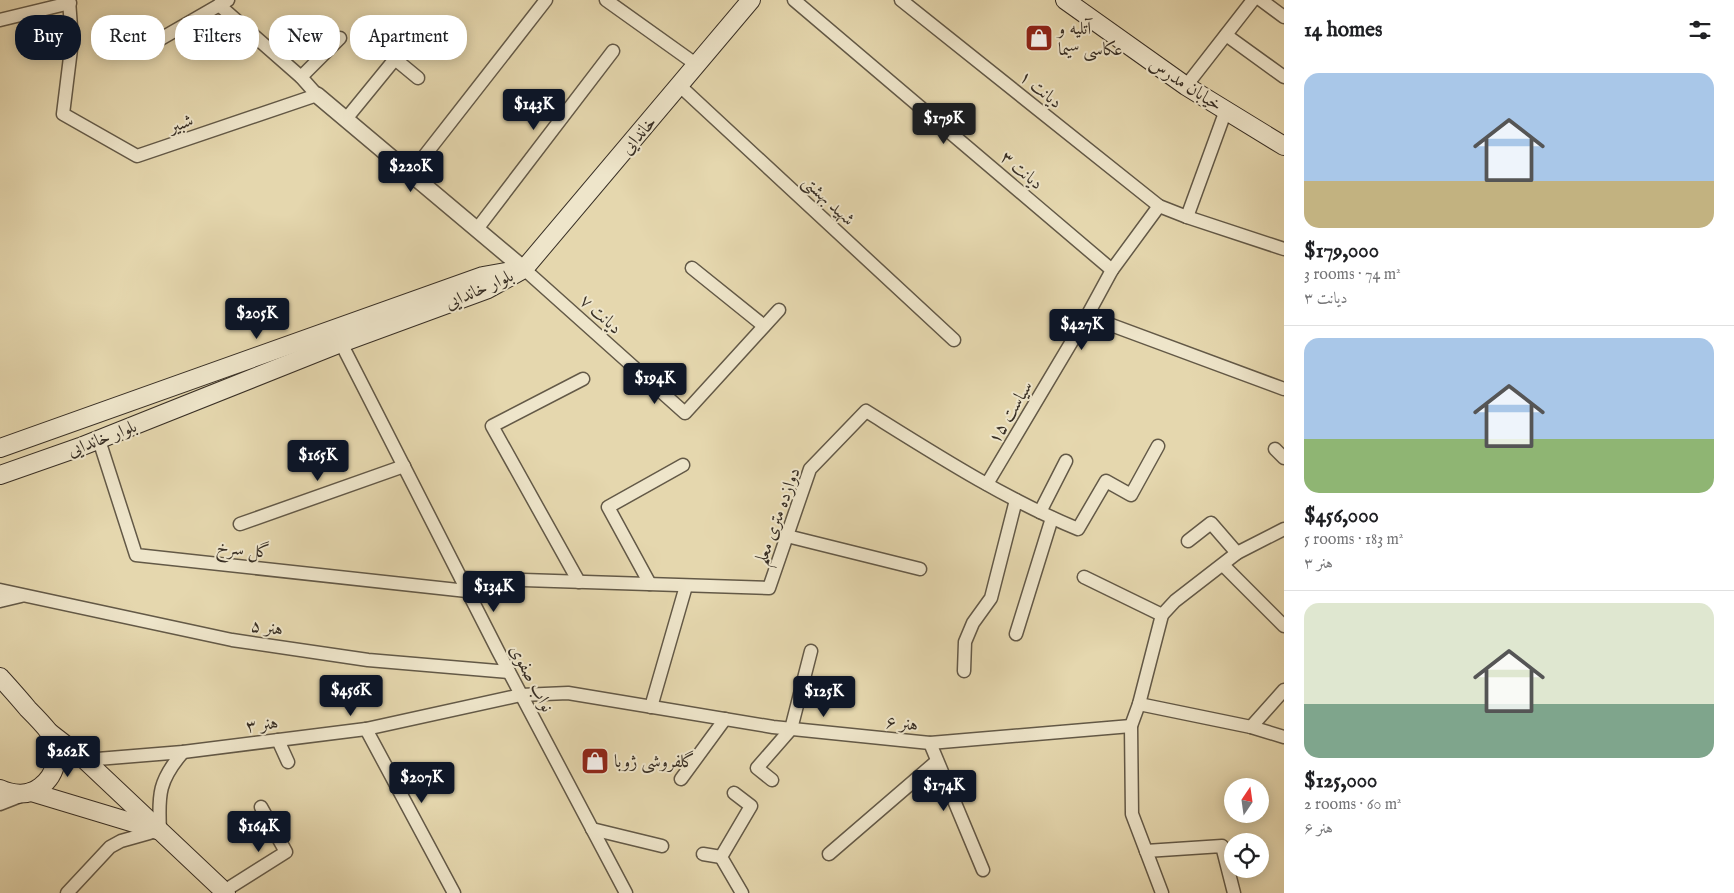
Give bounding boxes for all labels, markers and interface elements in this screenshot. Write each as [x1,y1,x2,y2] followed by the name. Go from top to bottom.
[15,15,81,60] chip: Buy
[91,15,165,60] chip: Rent
[175,15,259,60] chip: Filters
[269,15,340,60] chip: New
[350,15,467,60] chip: Apartment
[1686,16,1714,44] icon: filters
[1304,17,1382,44] text: 14 homes
[1056,18,1123,62] place label: آتلیه و عکاسی سیما
[1024,23,1054,53] shop icon: آتلیه و عکاسی سیما
[1144,53,1226,117] street label: خیابان مدرس
[1014,66,1066,115] street label: دیانت ۱
[499,88,569,131] pin: $143K
[514,95,554,115] text: $143K
[909,102,979,145] pin: $179K
[1464,105,1554,195] icon: home
[924,109,964,129] text: $179K
[164,110,197,140] street label: شبیر
[616,112,662,160] street label: خاندایی
[995,147,1047,196] street label: دیانت ۳
[376,150,446,193] pin: $220K
[389,157,433,177] text: $220K
[797,171,859,231] street label: شهید بهشتی
[1304,238,1379,265] text: $179,000
[442,265,517,316] street label: بلوار خاندایی
[1304,265,1401,285] text: 3 rooms · 74 m²
[1304,289,1348,309] text: دیانت ۳
[574,290,626,340] street label: دیانت ۷
[222,298,292,340] pin: $205K
[236,304,278,324] text: $205K
[1047,308,1117,351] pin: $427K
[1060,315,1104,335] text: $427K
[620,362,690,405] pin: $194K
[634,369,676,389] text: $194K
[1464,371,1554,461] icon: home
[983,377,1039,449] street label: سیاست ۱۵
[65,416,141,463] street label: بلوار خاندایی
[283,440,353,482] pin: $165K
[299,446,337,466] text: $165K
[750,465,811,570] street label: دوازده متری معلم
[1304,503,1379,530] text: $456,000
[1304,530,1403,550] text: 5 rooms · 183 m²
[215,535,271,568] street label: گل سرخ
[1304,554,1333,574] text: هنر ۳
[459,570,529,613] pin: $134K
[474,577,514,597] text: $134K
[249,615,284,642] street label: هنر ۵
[1464,636,1554,726] icon: home
[503,641,558,717] street label: نواب صفوی
[316,674,386,717] pin: $456K
[789,676,859,718] pin: $125K
[331,681,371,701] text: $456K
[804,682,844,702] text: $125K
[884,711,919,738] street label: هنر ۶
[245,712,280,739] street label: هنر ۳
[33,736,103,778] pin: $262K
[47,742,89,762] text: $262K
[580,746,610,776] shop icon: گلفروشی ژوبا
[614,750,695,774] place label: گلفروشی ژوبا
[387,762,457,804] pin: $207K
[400,768,444,788] text: $207K
[1304,768,1377,795] text: $125,000
[909,770,979,812] pin: $174K
[923,776,965,796] text: $174K
[1224,778,1269,822] north arrow
[1224,778,1269,878] map controls
[1304,795,1402,815] text: 2 rooms · 60 m²
[224,810,294,853] pin: $164K
[239,817,279,837] text: $164K
[1304,819,1333,839] text: هنر ۶
[1224,833,1269,878] button: locate

